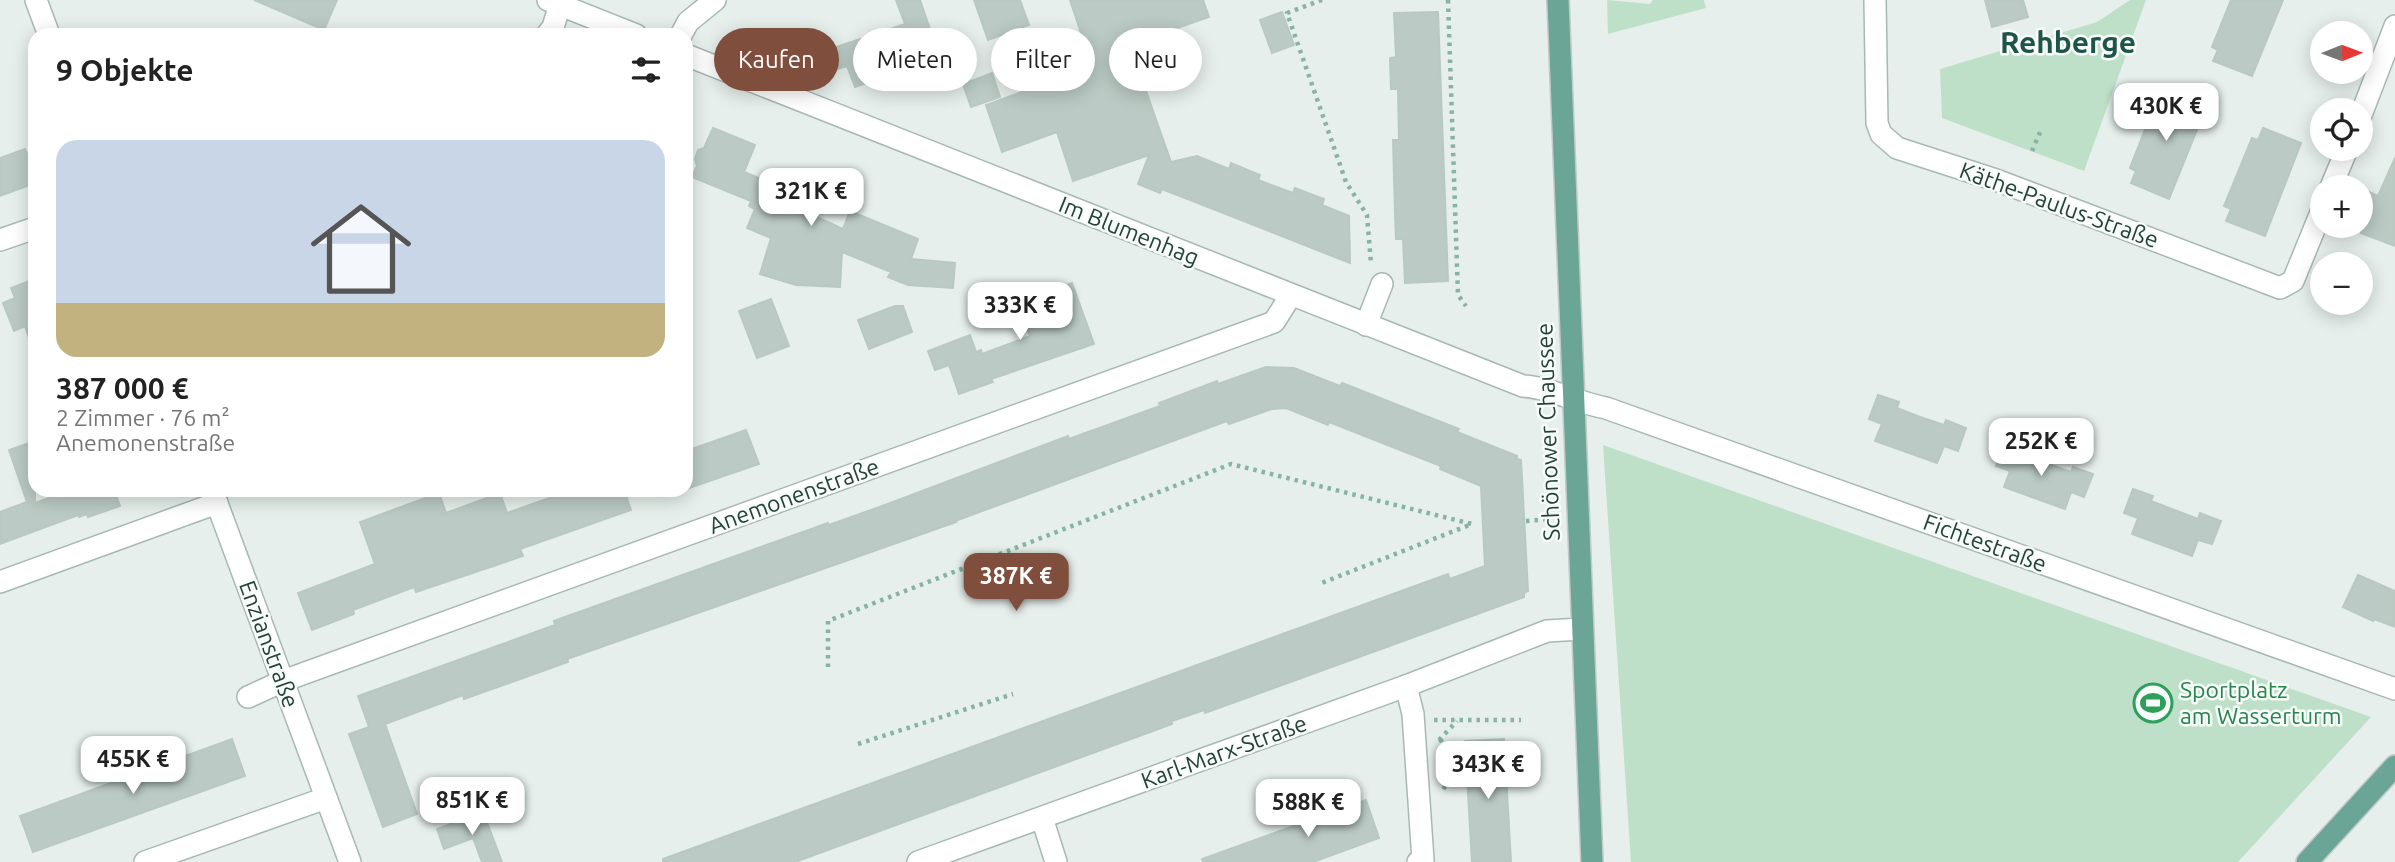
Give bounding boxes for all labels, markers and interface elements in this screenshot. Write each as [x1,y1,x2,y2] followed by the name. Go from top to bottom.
[2310,21,2373,84] north arrow
[2310,21,2373,315] map controls
[2000,25,2136,59] district label: Rehberge
[714,28,839,91] chip: Kaufen
[853,28,977,91] chip: Mieten
[991,28,1095,91] chip: Filter
[1109,28,1202,91] chip: Neu
[627,51,665,89] icon: filters
[56,53,194,87] text: 9 Objekte
[2109,83,2223,143] pin: 430K €
[2130,93,2202,118] text: 430K €
[2310,98,2373,161] button: locate
[1956,157,2162,252] street label: Käthe-Paulus-Straße
[754,168,868,228] pin: 321K €
[2310,175,2373,238] button: +
[775,178,847,203] text: 321K €
[298,186,424,312] icon: home
[1056,191,1203,270] street label: Im Blumenhag
[2310,252,2373,315] button: −
[963,282,1077,342] pin: 333K €
[984,292,1056,317] text: 333K €
[1531,323,1564,541] street label: Schönower Chaussee
[56,371,189,405] text: 387 000 €
[56,405,230,430] text: 2 Zimmer · 76 m²
[1984,419,2098,478] pin: 252K €
[2005,428,2077,453] text: 252K €
[56,430,235,455] text: Anemonenstraße
[705,453,882,538] street label: Anemonenstraße
[1920,509,2050,576] street label: Fichtestraße
[959,554,1073,613] pin: 387K €
[980,563,1052,588] text: 387K €
[235,577,304,711] street label: Enzianstraße
[2180,677,2342,728] place label: Sportplatz am Wasserturm
[2132,682,2174,724] sports icon: Sportplatz am Wasserturm
[1138,710,1310,793] street label: Karl-Marx-Straße
[76,736,190,796] pin: 455K €
[1431,742,1545,801] pin: 343K €
[97,746,169,771] text: 455K €
[1452,751,1524,776] text: 343K €
[415,778,529,837] pin: 851K €
[1251,780,1365,839] pin: 588K €
[436,787,508,812] text: 851K €
[1272,789,1344,814] text: 588K €

